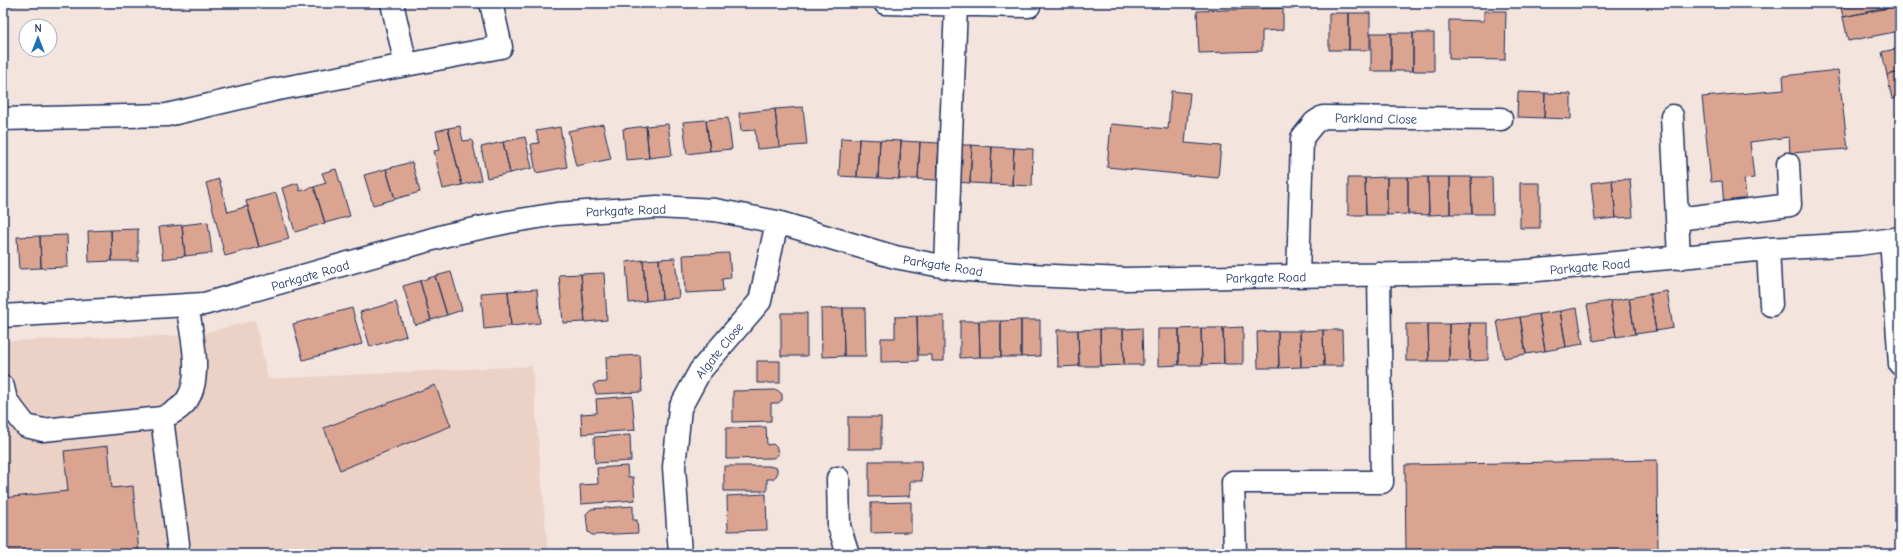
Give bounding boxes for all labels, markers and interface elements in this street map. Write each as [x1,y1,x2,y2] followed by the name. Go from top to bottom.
[18,18,58,58] north arrow
[34,22,42,35] text: N
[1335,110,1418,127] street label: Parkland Close
[586,202,666,219] street label: Parkgate Road
[902,252,984,279] street label: Parkgate Road
[1549,256,1631,277] street label: Parkgate Road
[269,257,351,294] street label: Parkgate Road
[1226,269,1306,286] street label: Parkgate Road
[692,319,747,381] street label: Algate Close

